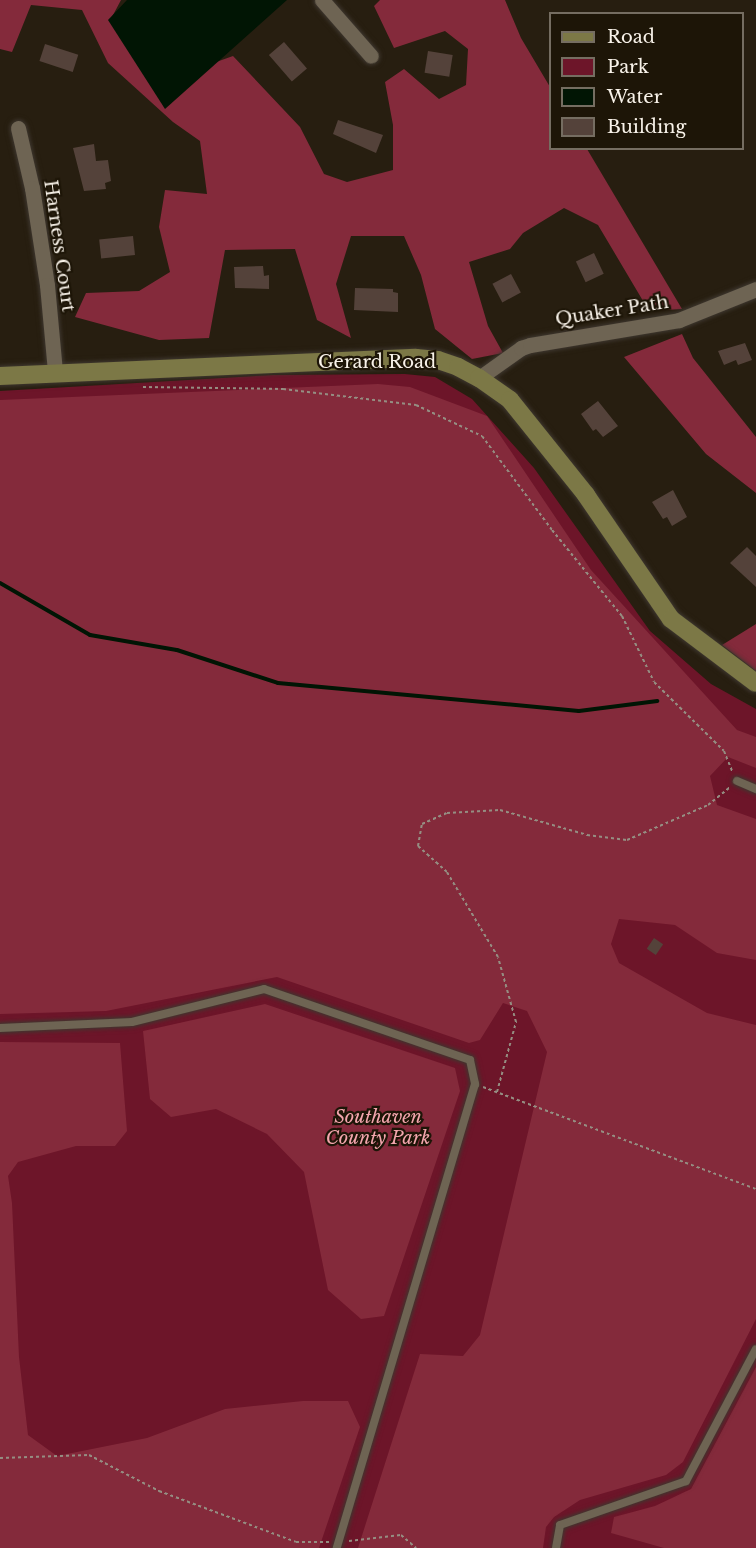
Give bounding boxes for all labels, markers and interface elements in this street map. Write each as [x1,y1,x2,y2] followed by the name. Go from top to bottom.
[549,12,744,150] legend
[607,26,655,48] text: Road
[607,56,649,78] text: Park
[607,86,662,108] text: Water
[607,116,686,138] text: Building
[39,179,79,313] street label: Harness Court
[554,291,670,331] street label: Quaker Path
[318,351,436,373] street label: Gerard Road
[326,1107,430,1150] park label: Southaven County Park

